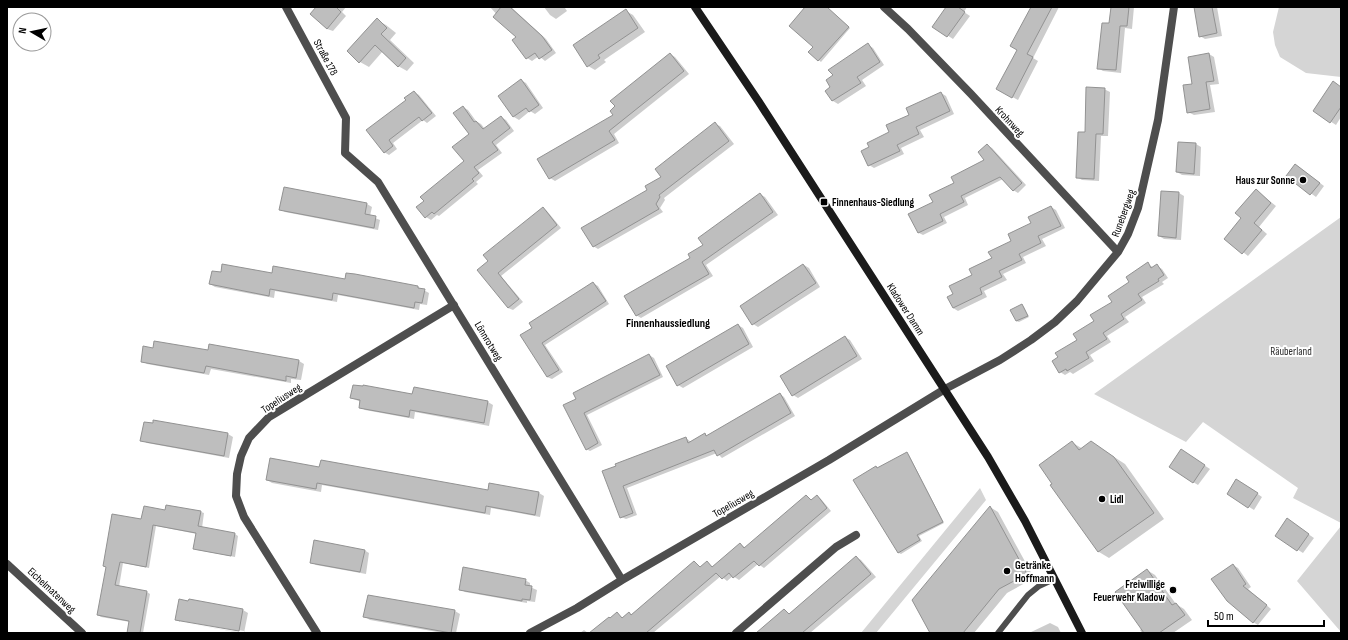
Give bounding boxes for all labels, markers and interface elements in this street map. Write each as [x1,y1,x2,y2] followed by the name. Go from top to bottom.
[12,12,52,52] north arrow
[16,26,30,34] text: N
[311,37,341,78] street label: Straße 178
[992,103,1027,140] street label: Krohnweg
[1235,174,1295,187] place label: Haus zur Sonne
[1298,175,1308,185] marker: Haus zur Sonne
[1109,187,1138,239] street label: Runebergweg
[832,196,914,209] place label: Finnenhaus-Siedlung
[819,197,829,207] marker: Finnenhaus-Siedlung
[884,281,927,338] street label: Kladower Damm
[626,316,710,331] district label: Finnenhaussiedlung
[472,319,506,364] street label: Lönnrotweg
[1270,345,1312,358] park label: Räuberland
[259,380,304,416] street label: Topeliusweg
[710,486,757,520] street label: Topeliusweg
[1110,493,1124,506] place label: Lidl
[1097,494,1107,504] marker: Lidl
[1015,559,1054,585] place label: Getränke Hoffmann
[25,565,79,616] street label: Eichelmatenweg
[1002,566,1012,576] marker: Getränke Hoffmann
[1093,578,1165,604] place label: Freiwillige Feuerwehr Kladow
[1168,585,1178,595] marker: Freiwillige Feuerwehr Kladow
[1208,602,1324,628] scale bar
[1214,609,1234,624] text: 50 m

